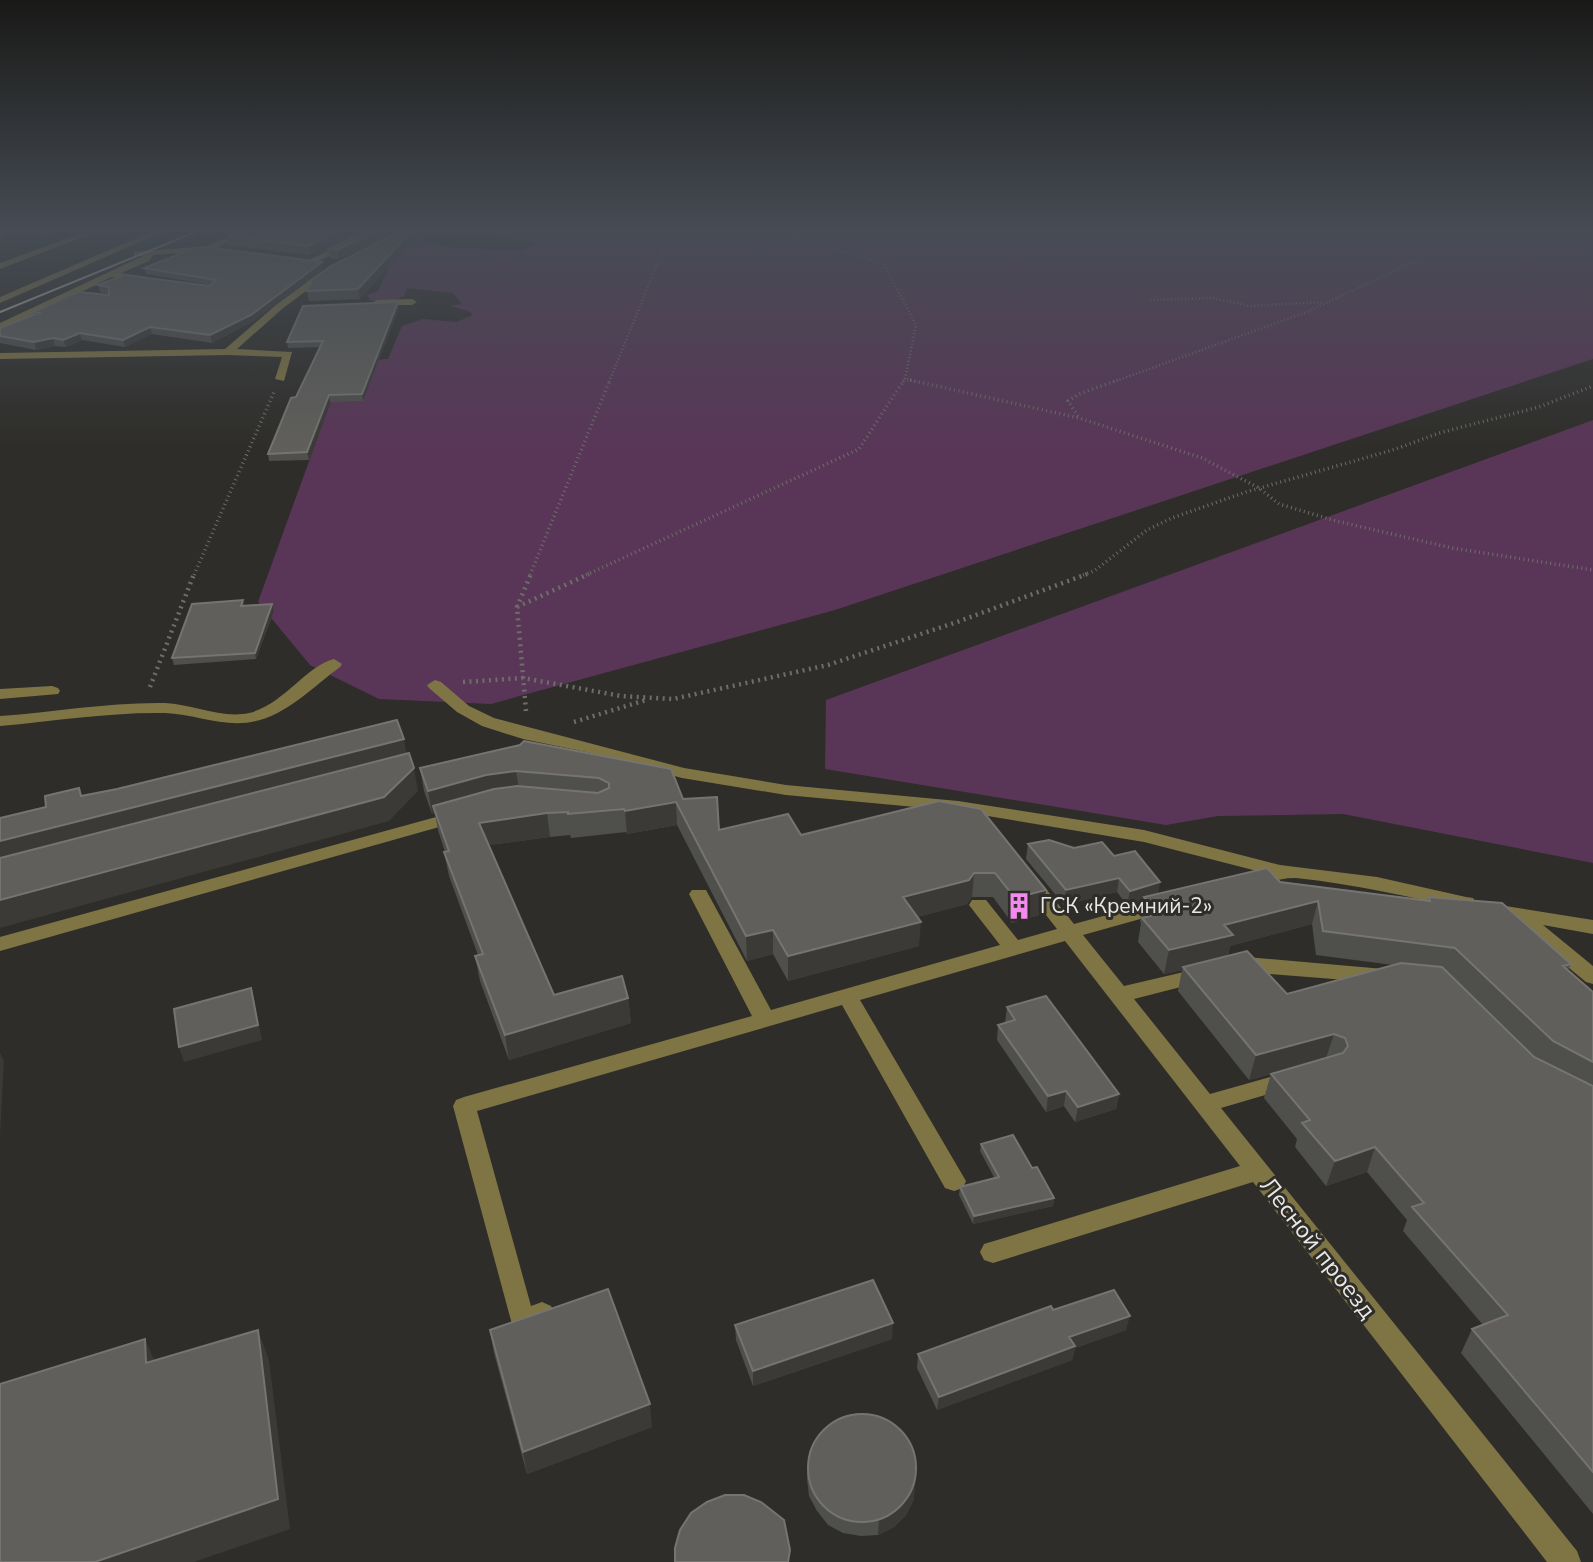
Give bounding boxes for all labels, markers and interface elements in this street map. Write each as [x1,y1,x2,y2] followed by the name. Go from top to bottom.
[1004,891,1034,921] building icon: ГСК «Кремний-2»
[1040,892,1212,920] place label: ГСК «Кремний-2»
[1253,1171,1383,1325] street label: Лесной проезд

